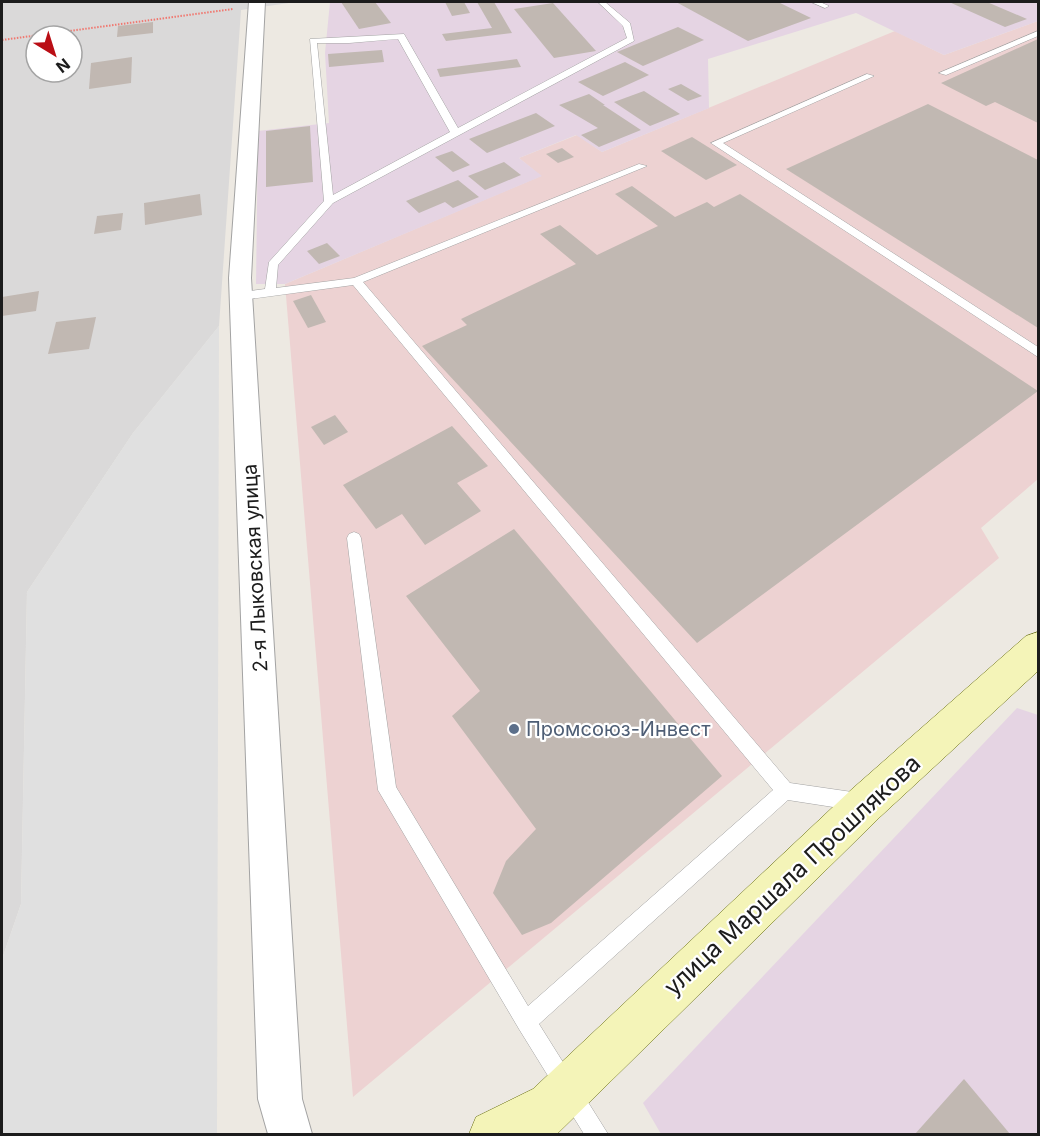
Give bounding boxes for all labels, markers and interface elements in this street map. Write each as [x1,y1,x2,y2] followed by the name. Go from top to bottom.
[24,24,84,84] north arrow
[52,54,74,77] text: N
[238,463,272,673] street label: 2-я Лыковская улица
[526,717,711,741] place label: Промсоюз-Инвест
[507,722,521,736] marker: Промсоюз-Инвест
[658,749,926,1001] street label: улица Маршала Прошлякова

